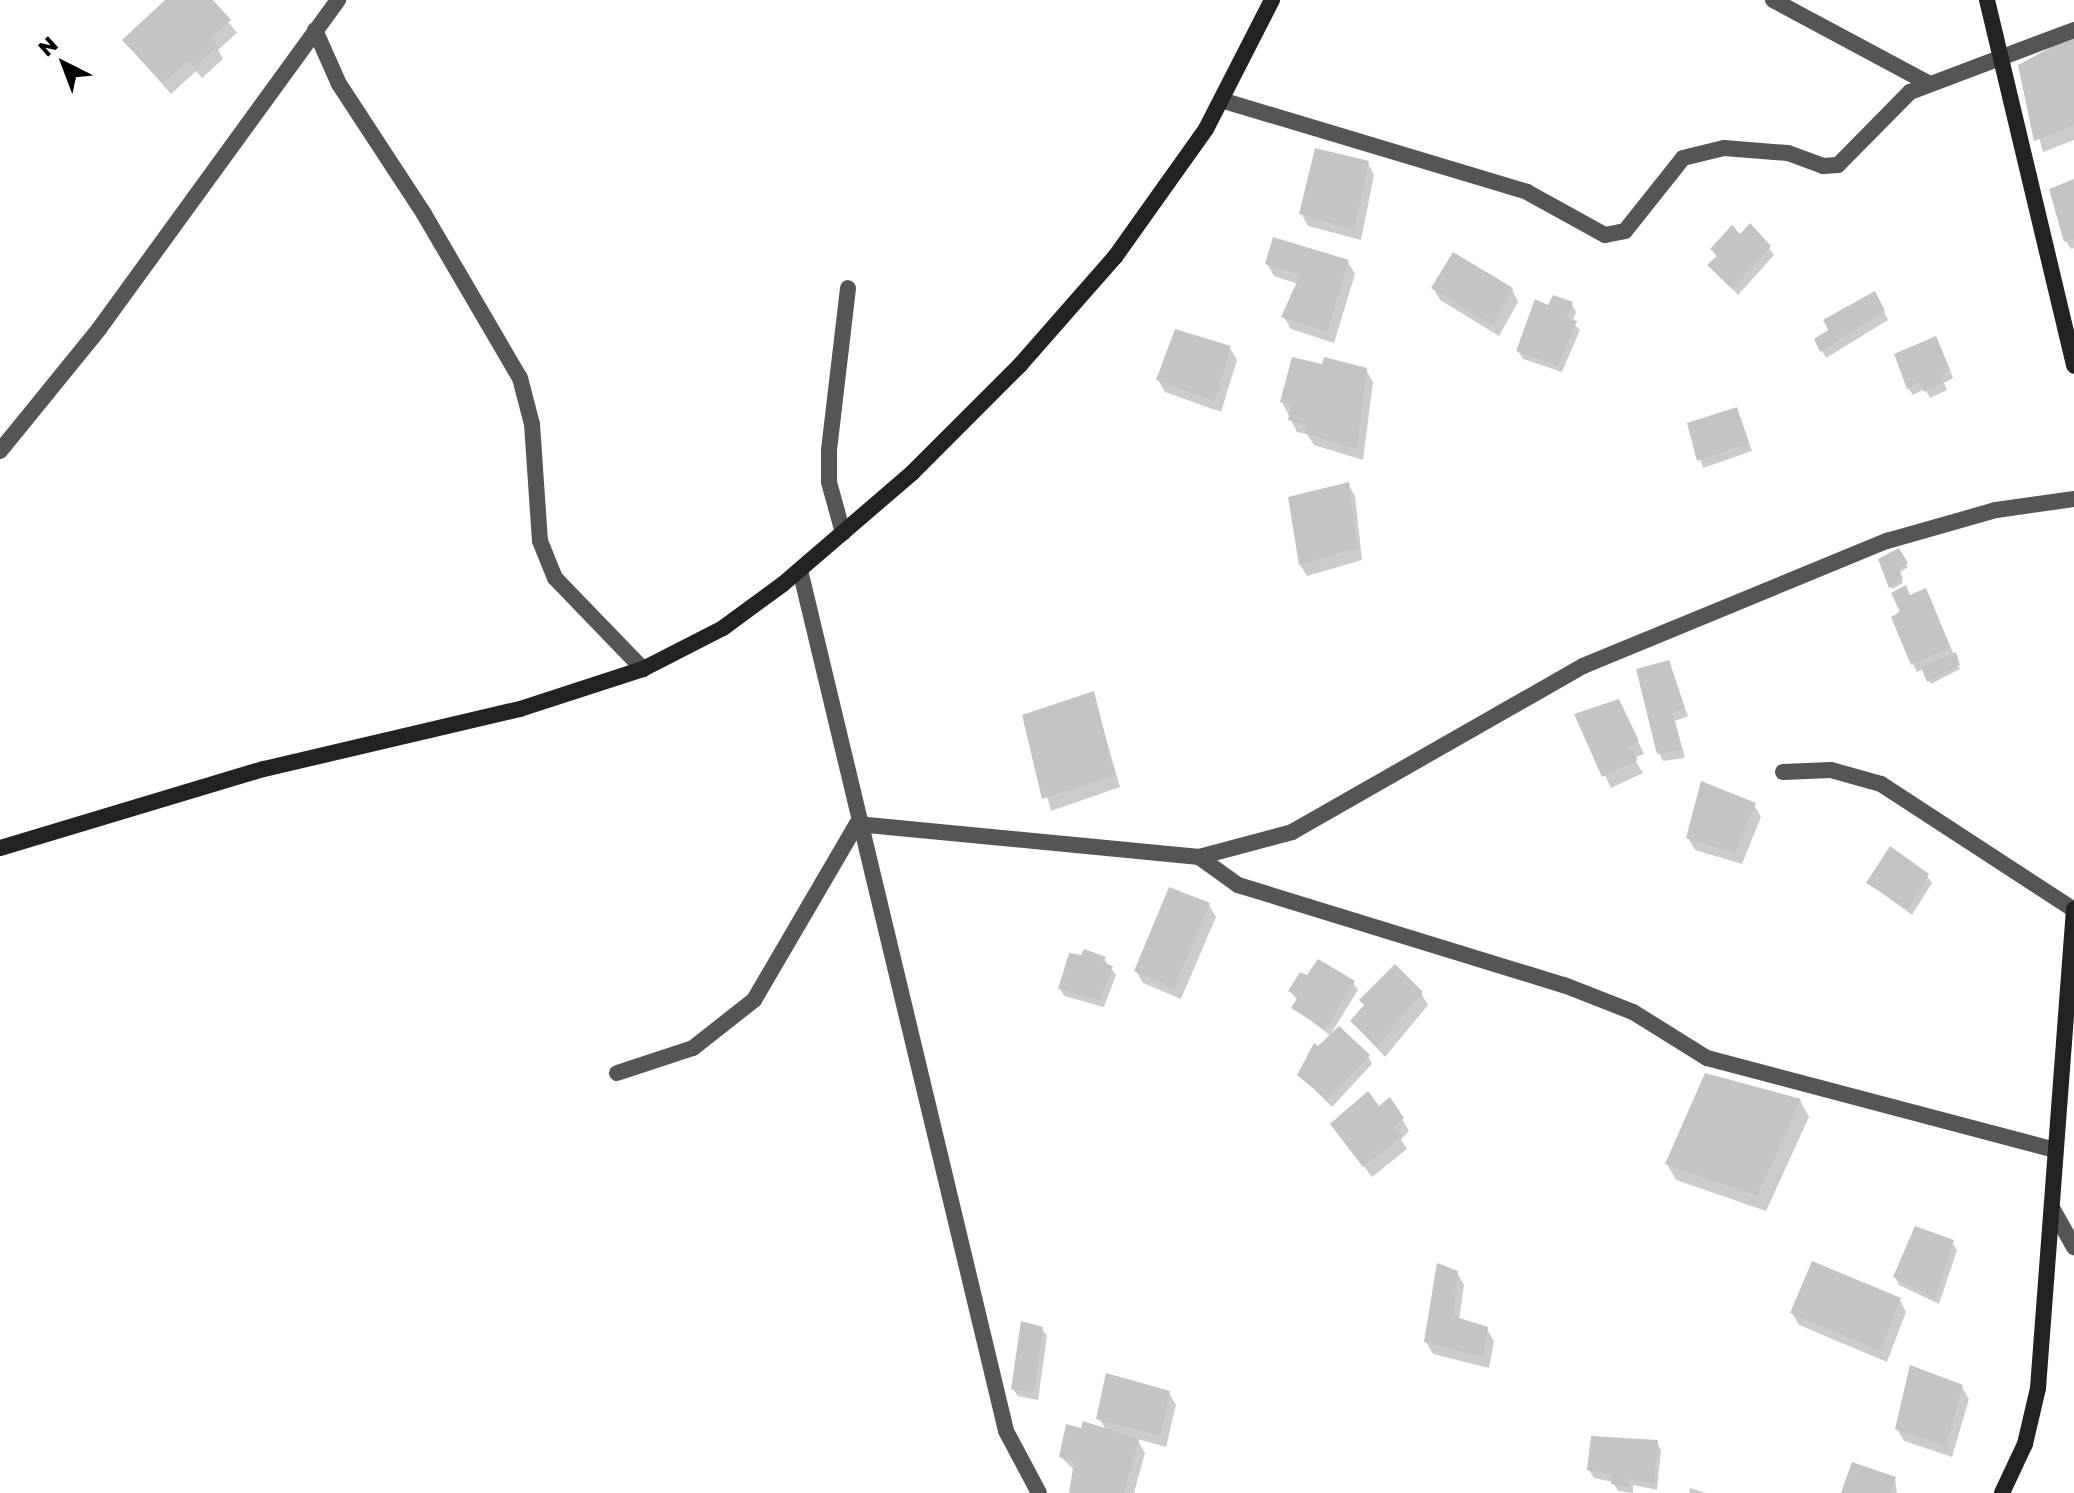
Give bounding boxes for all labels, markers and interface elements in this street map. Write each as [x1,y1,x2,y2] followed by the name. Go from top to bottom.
[24,24,104,104] north arrow
[32,30,63,61] text: N

